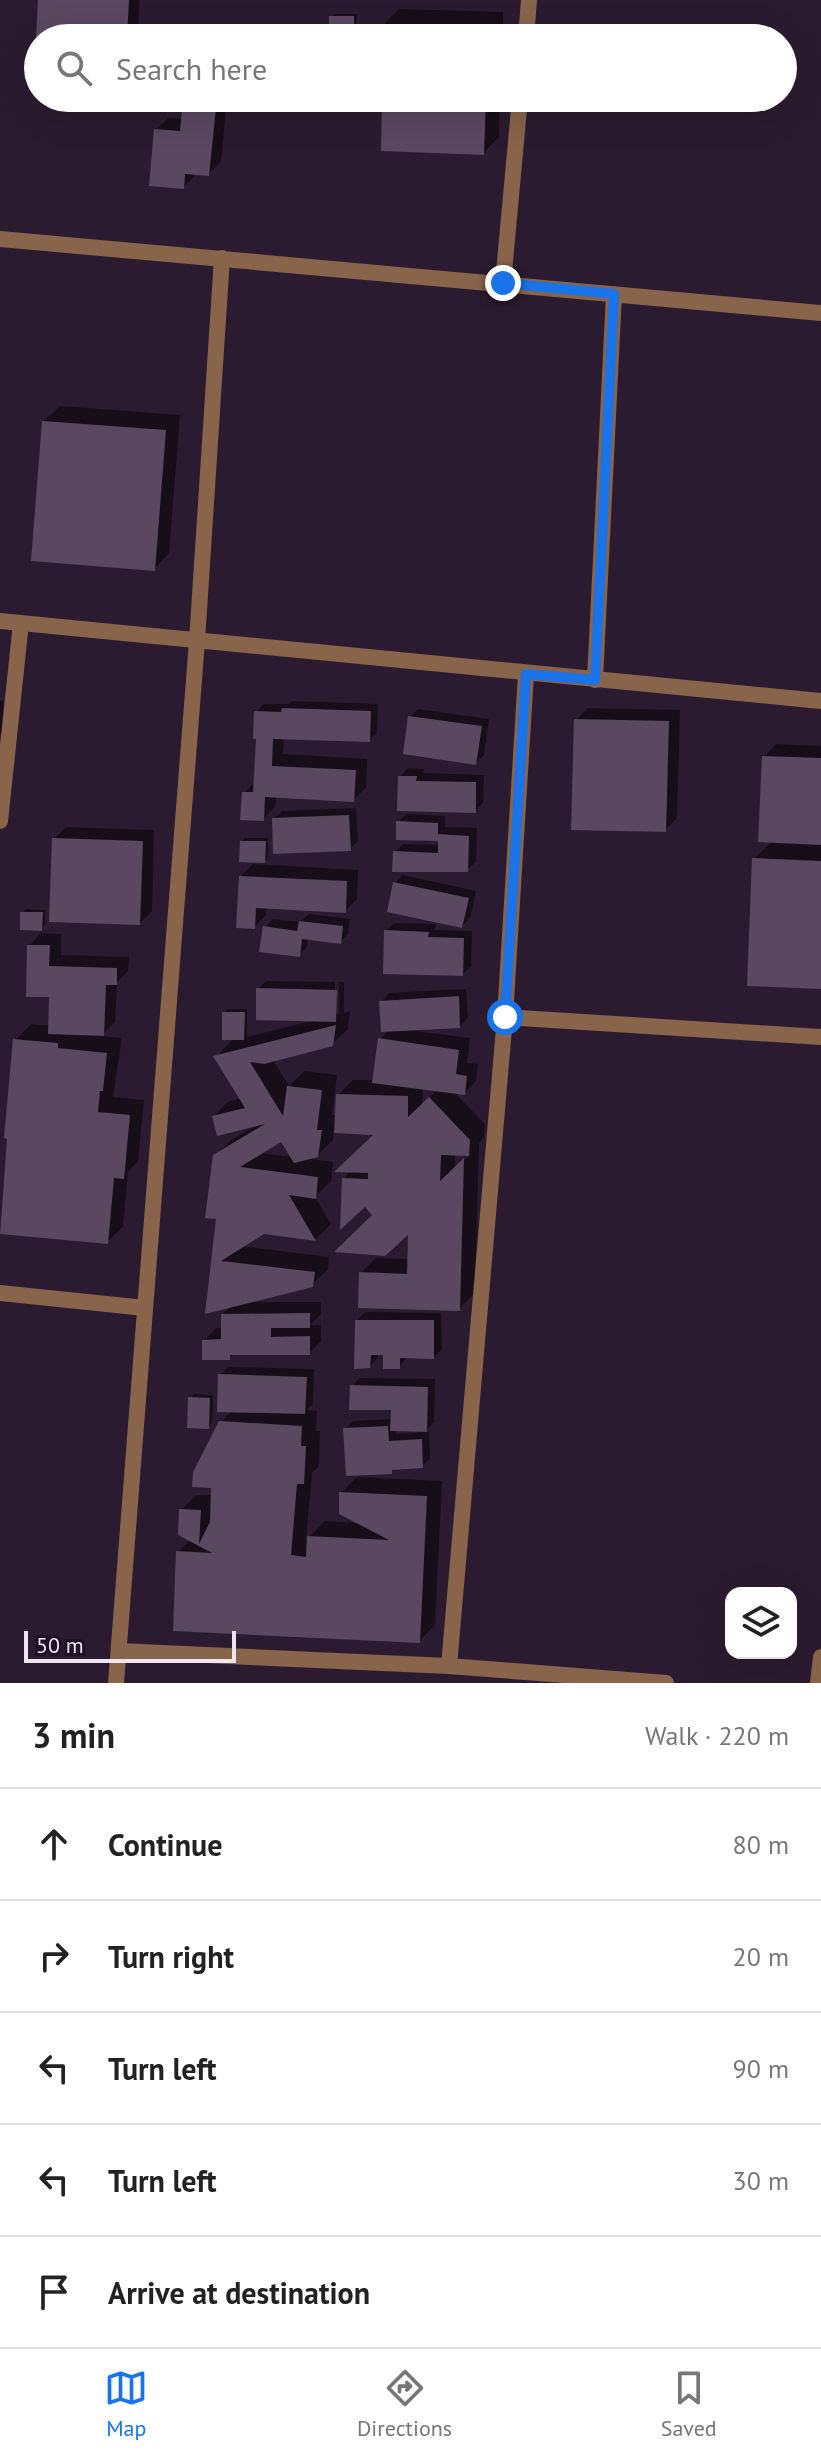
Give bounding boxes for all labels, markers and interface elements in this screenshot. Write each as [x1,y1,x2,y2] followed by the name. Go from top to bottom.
[24,24,797,112] search box
[52,46,96,90] icon: search
[116,49,267,88] text: Search here
[485,265,521,301] route end
[487,999,523,1035] route start
[725,1587,797,1659] map controls
[725,1587,797,1659] button: layers
[24,1627,236,1663] scale bar
[36,1631,84,1659] text: 50 m
[32,1713,115,1757] text: 3 min
[645,1719,789,1752] text: Walk · 220 m
[32,1822,76,1866] icon: ahead
[108,1825,222,1864] text: Continue
[733,1828,789,1861] text: 80 m
[32,1934,76,1978] icon: right
[108,1937,234,1976] text: Turn right
[733,1940,789,1973] text: 20 m
[32,2046,76,2090] icon: left
[108,2049,216,2088] text: Turn left
[733,2052,789,2085] text: 90 m
[32,2158,76,2202] icon: left
[108,2161,216,2200] text: Turn left
[733,2164,789,2197] text: 30 m
[32,2270,76,2314] icon: arrive
[108,2273,370,2312] text: Arrive at destination
[104,2366,148,2442] tab: Map
[357,2366,452,2442] tab: Directions
[661,2366,717,2442] tab: Saved

